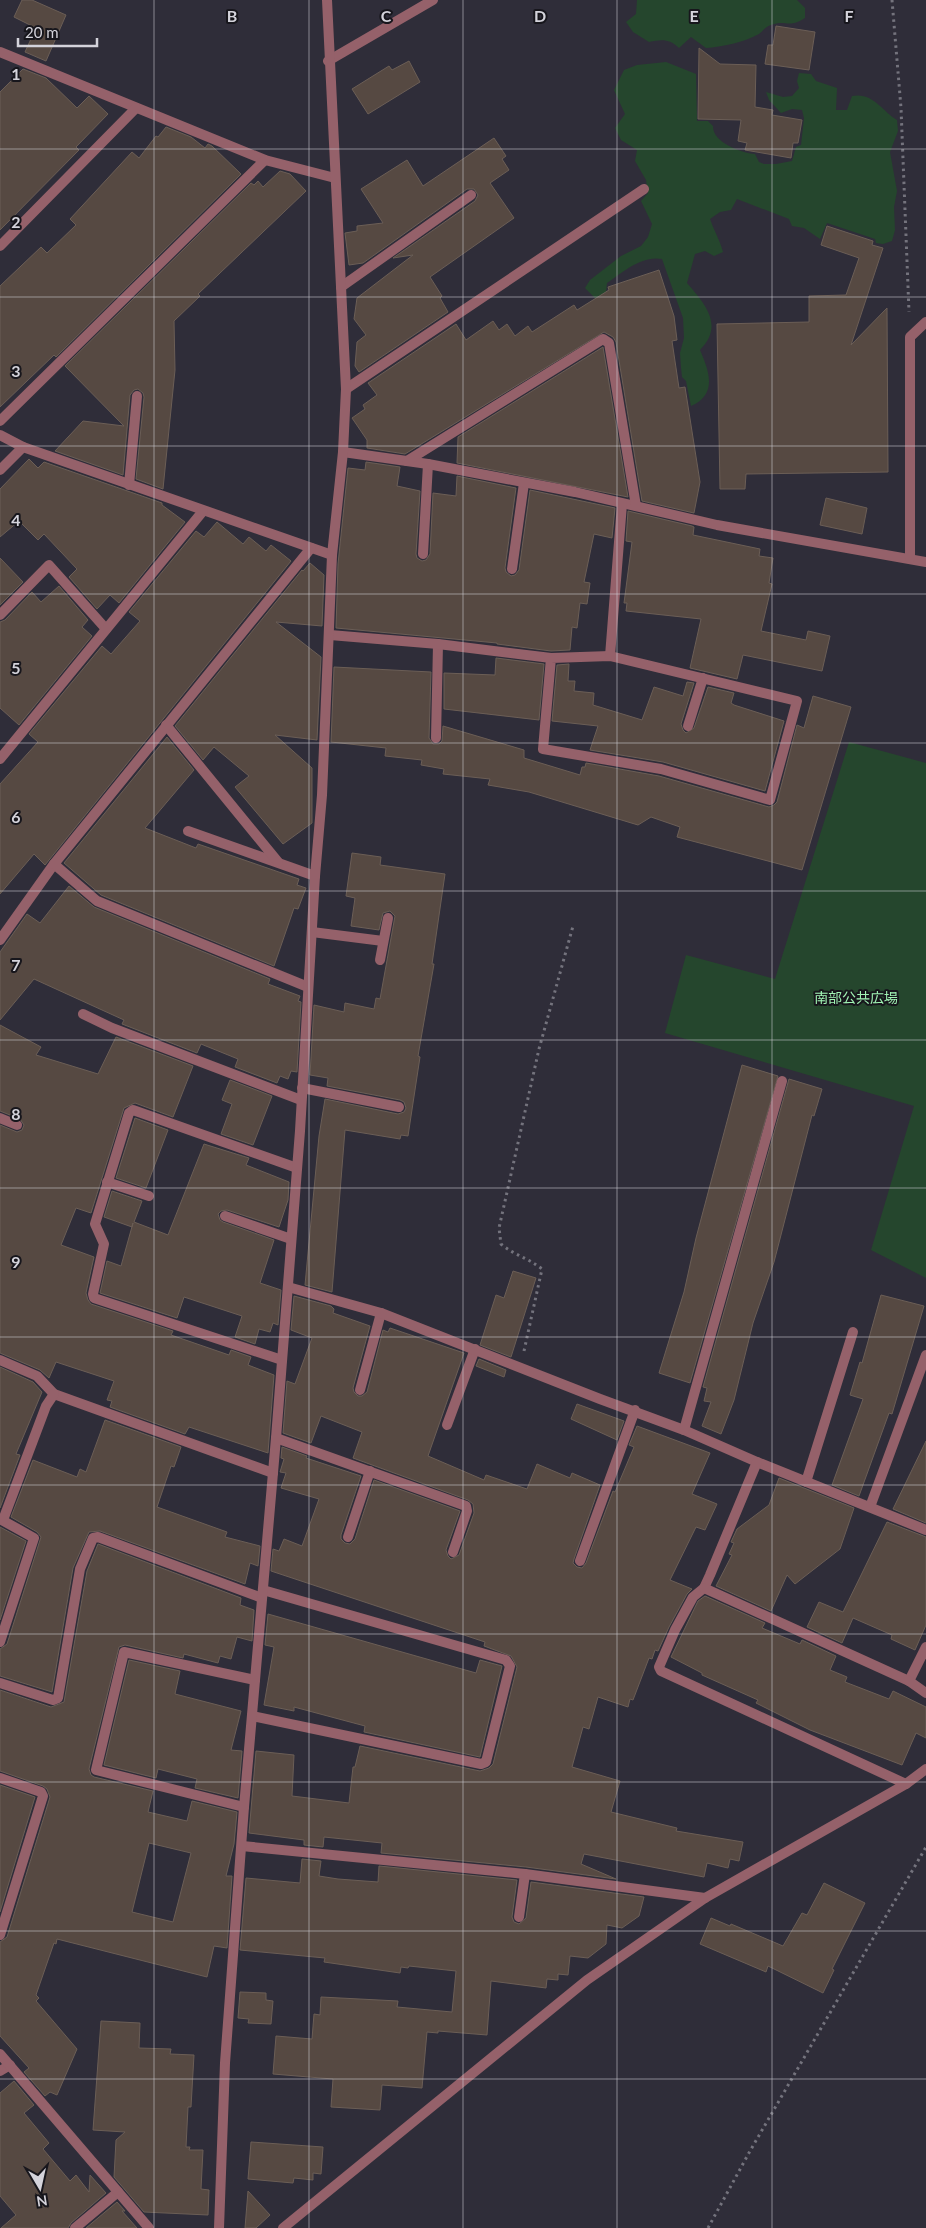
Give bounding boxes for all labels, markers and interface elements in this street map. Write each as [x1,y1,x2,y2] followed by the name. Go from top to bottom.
[227,6,237,25] text: B
[381,6,392,25] text: C
[534,6,546,25] text: D
[689,6,699,25] text: E
[844,6,854,25] text: F
[18,15,96,47] scale bar
[25,23,59,41] text: 20 m
[11,64,21,83] text: 1
[11,212,21,231] text: 2
[11,361,21,380] text: 3
[11,510,21,529] text: 4
[11,658,21,677] text: 5
[11,807,21,826] text: 6
[11,955,21,974] text: 7
[814,989,898,1006] park label: 南部公共広場
[11,1104,21,1123] text: 8
[11,1252,21,1271] text: 9
[15,2163,65,2213] north arrow
[35,2192,49,2211] text: N

